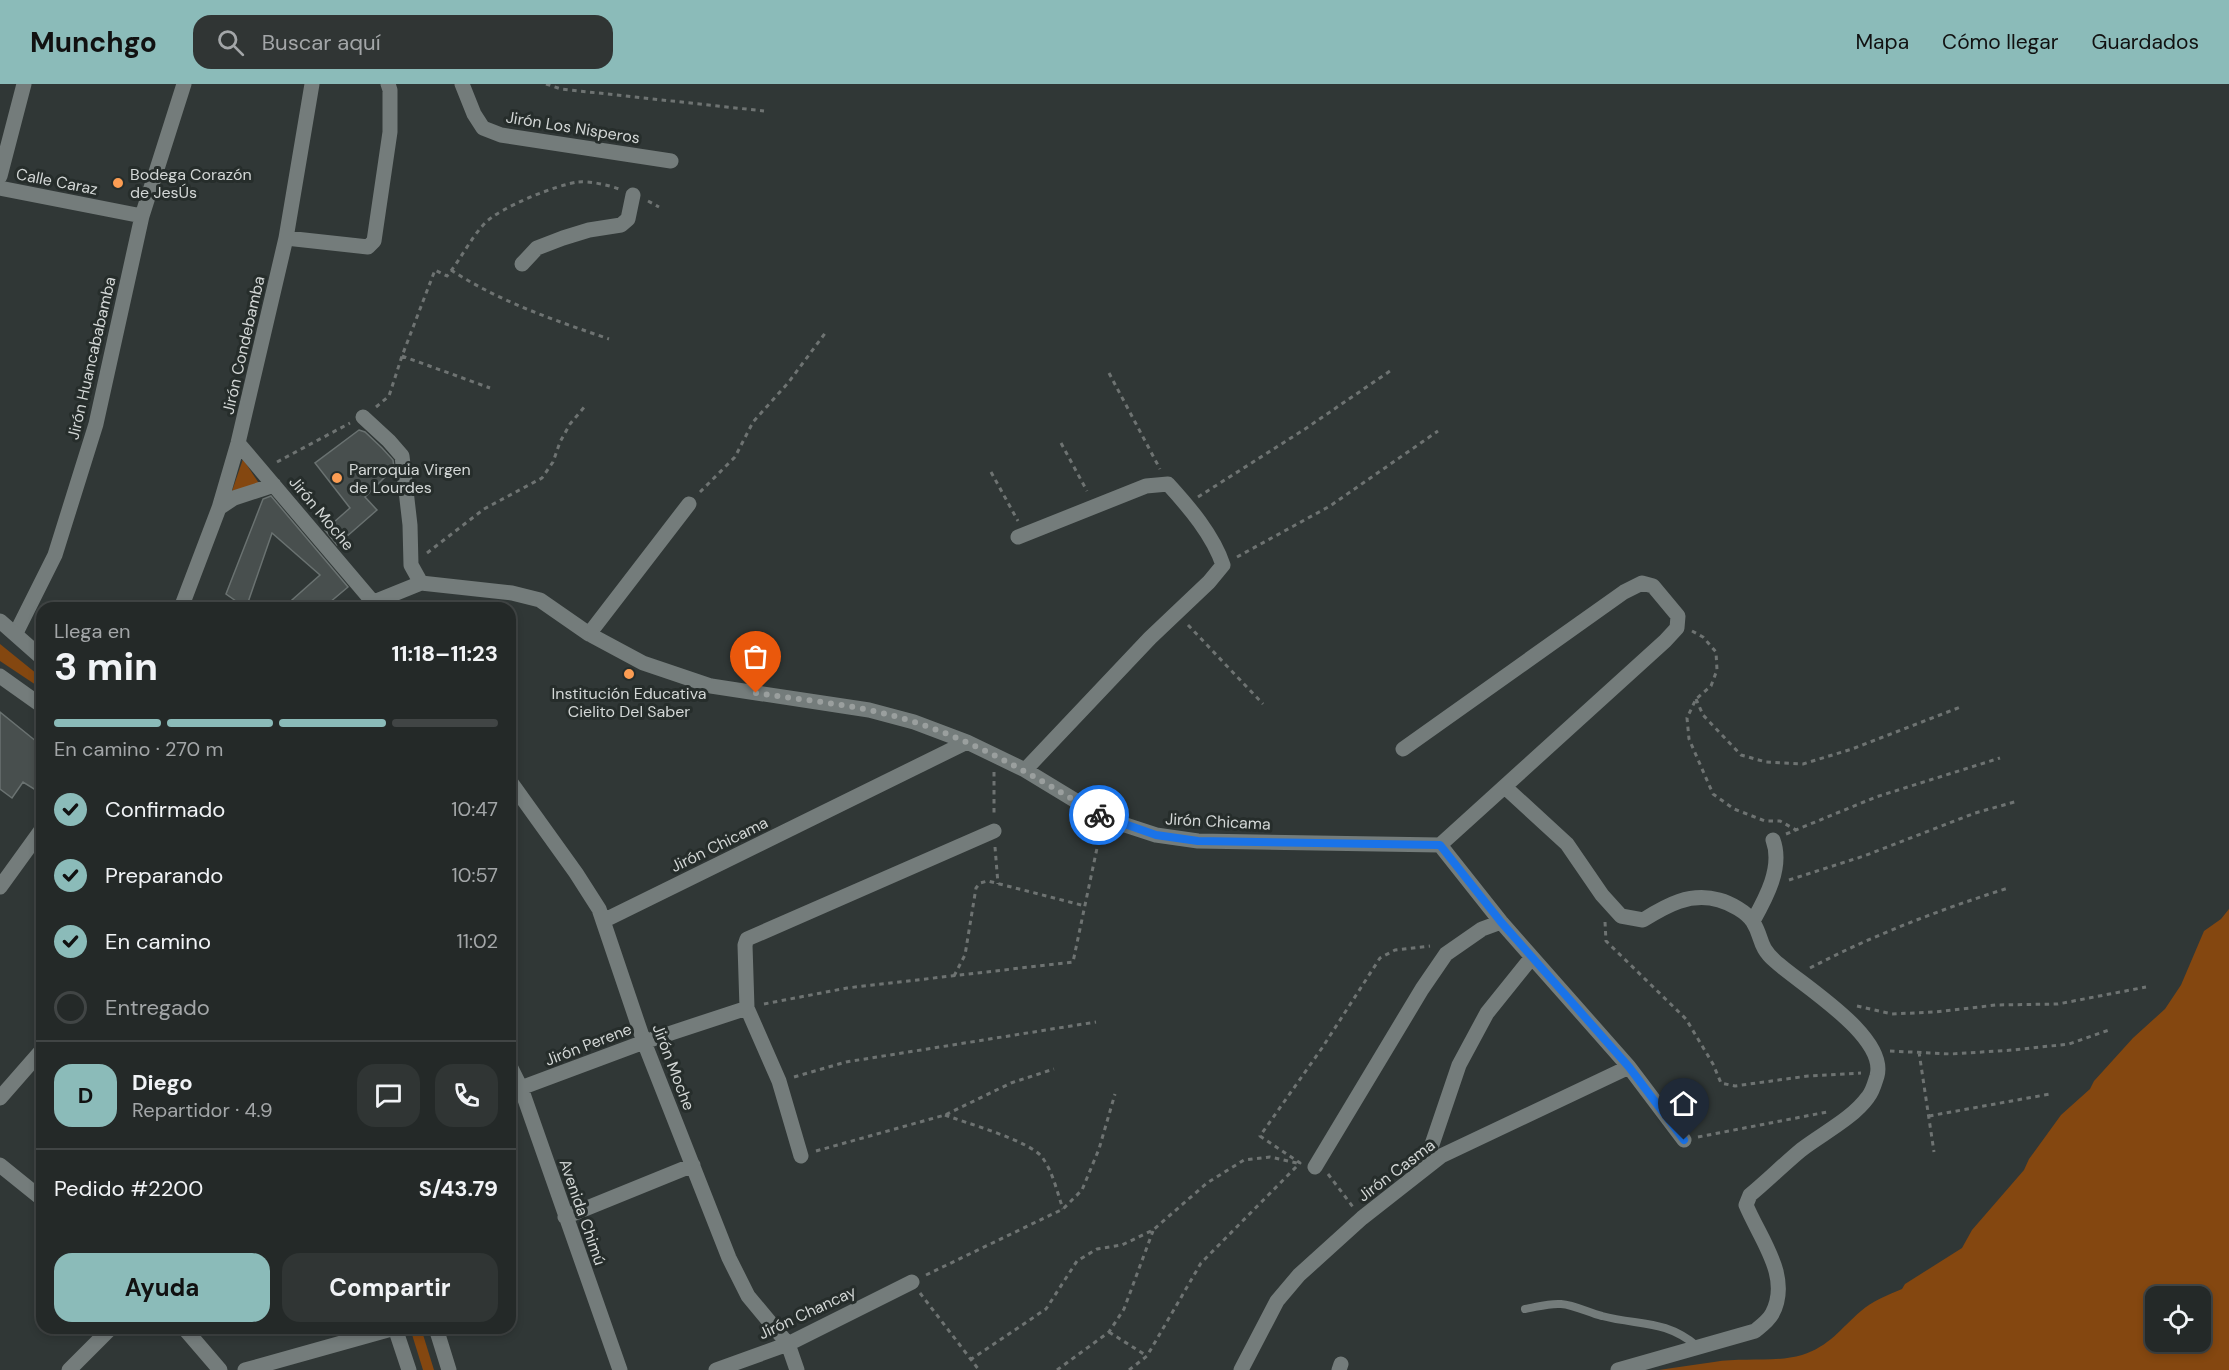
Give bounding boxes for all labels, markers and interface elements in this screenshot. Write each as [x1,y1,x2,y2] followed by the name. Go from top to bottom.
[193,15,613,69] search box
[30,24,157,61] text: Munchgo
[214,26,247,59] icon: search
[262,28,381,57] text: Buscar aquí
[1855,28,1909,56] text: Mapa
[1942,28,2059,56] text: Cómo llegar
[2092,28,2199,56] text: Guardados
[504,107,641,148] street label: Jirón Los Nisperos
[14,163,100,200] street label: Calle Caraz
[130,164,252,203] place label: Bodega Corazón de JesÚs
[111,176,125,190] marker: Bodega Corazón de JesÚs
[217,274,270,416] street label: Jirón Condebamba
[63,275,120,442] street label: Jirón Huancababamba
[349,459,471,498] place label: Parroquia Virgen de Lourdes
[330,471,344,485] marker: Parroquia Virgen de Lourdes
[284,472,359,555] street label: Jirón Moche
[54,618,131,644] text: Llega en
[730,631,781,693] pin
[392,639,498,668] text: 11:18–11:23
[739,640,772,673] icon: bag
[54,641,158,692] text: 3 min
[622,667,636,681] marker: Institución Educativa Cielito Del Saber
[552,683,706,722] place label: Institución Educativa Cielito Del Saber
[54,736,223,762] text: En camino · 270 m
[1069,785,1129,845] courier
[54,793,87,826] icon: check
[105,795,225,824] text: Confirmado
[451,796,498,822] text: 10:47
[1083,799,1116,832] icon: bike
[1165,808,1271,835] street label: Jirón Chicama
[667,812,771,877] street label: Jirón Chicama
[54,859,87,892] icon: check
[105,861,223,890] text: Preparando
[452,862,498,888] text: 10:57
[54,925,87,958] icon: check
[105,927,211,956] text: En camino
[456,928,498,954] text: 11:02
[105,993,210,1022] text: Entregado
[542,1018,635,1071] street label: Jirón Perene
[647,1021,700,1113] street label: Jirón Moche
[357,1064,420,1127] button: chat
[435,1064,498,1127] button: phone
[132,1068,193,1097] text: Diego
[1658,1078,1709,1140] pin
[78,1081,93,1110] text: D
[1667,1087,1700,1120] icon: home
[132,1097,273,1123] text: Repartidor · 4.9
[1353,1134,1439,1206] street label: Jirón Casma
[555,1156,611,1268] street label: Avenida Chimú
[54,1174,203,1203] text: Pedido #2200
[419,1174,498,1203] text: S/43.79
[54,1253,270,1322] button: Ayuda
[282,1253,498,1322] button: Compartir
[755,1281,860,1344] street label: Jirón Chancay
[2145,1286,2211,1352] map controls
[2145,1286,2211,1352] button: locate

